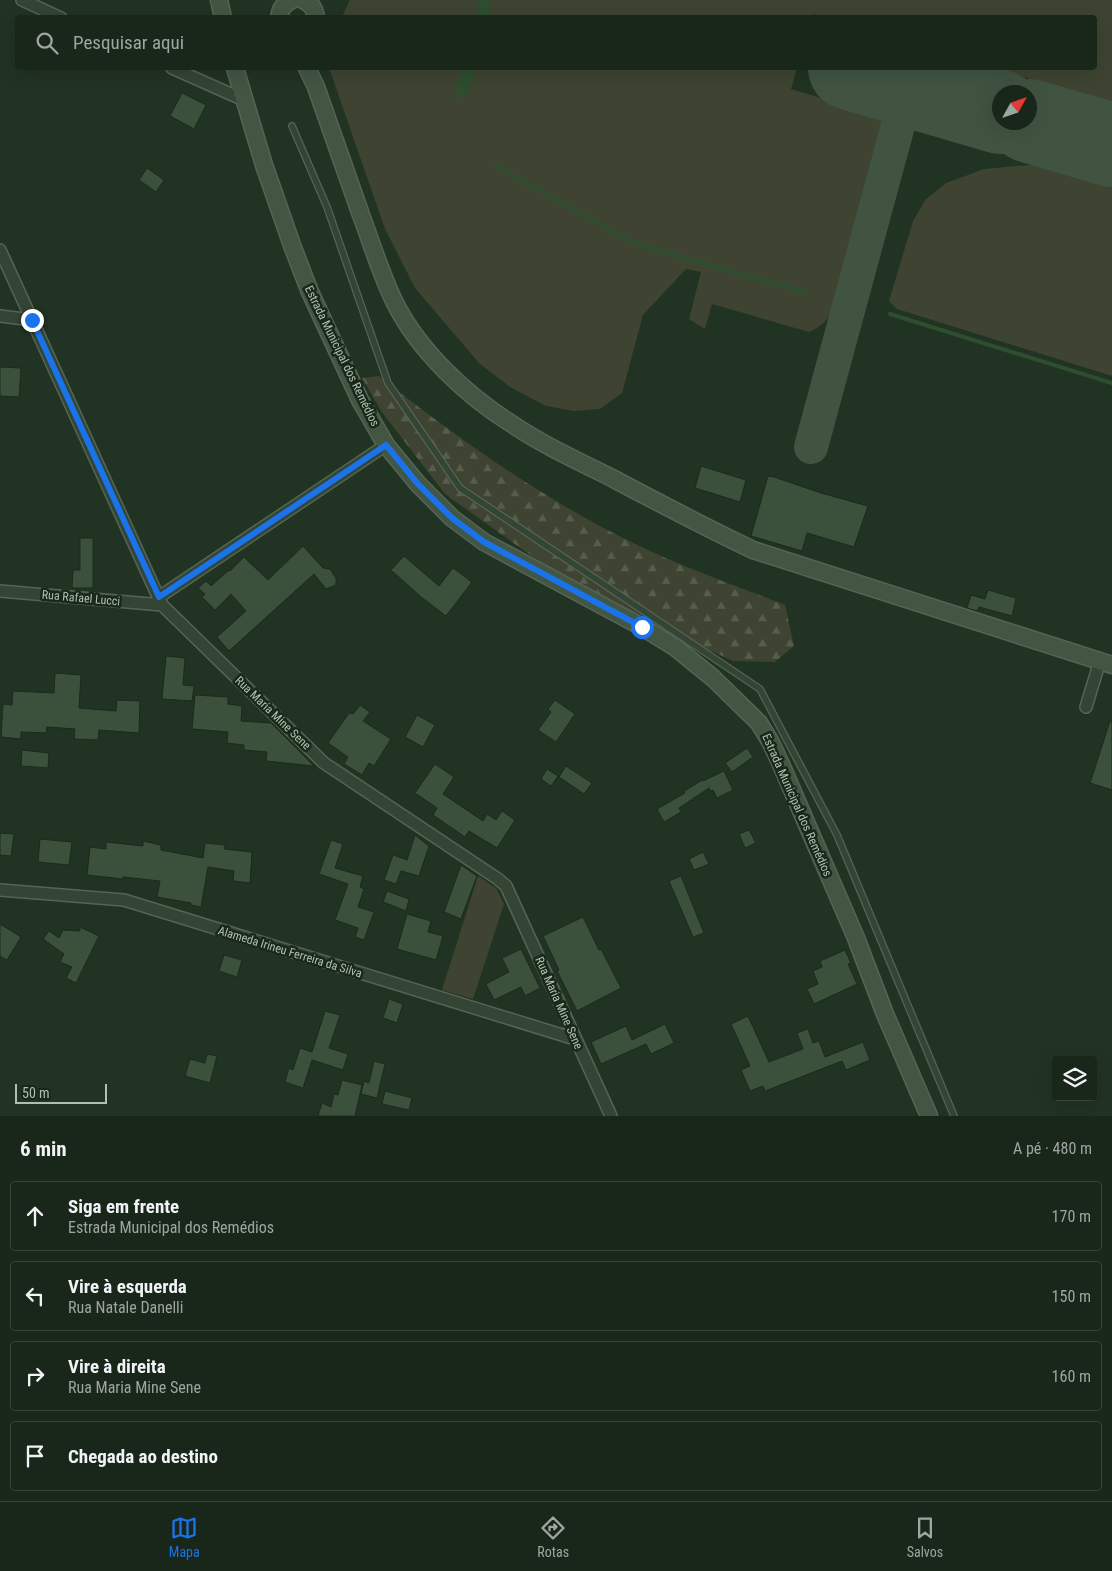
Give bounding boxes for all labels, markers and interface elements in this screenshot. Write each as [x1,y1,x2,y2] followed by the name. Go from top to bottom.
[15,15,1097,70] search box
[33,29,61,57] icon: search
[73,31,184,54] text: Pesquisar aqui
[992,85,1037,130] north arrow
[302,283,382,429] street label: Estrada Municipal dos Remédios
[21,309,44,332] route end
[41,588,121,608] street label: Rua Rafael Lucci
[631,616,654,639] route start
[232,673,314,753] street label: Rua Maria Mine Sene
[759,732,835,878] street label: Estrada Municipal dos Remédios
[216,923,364,981] street label: Alameda Irineu Ferreira da Silva
[532,955,586,1052] street label: Rua Maria Mine Sene
[1052,1056,1097,1101] map controls
[1052,1056,1097,1101] button: layers
[15,1081,108,1104] scale bar
[22,1085,50,1101] text: 50 m
[20,1137,67,1161] text: 6 min
[1013,1139,1092,1158] text: A pé · 480 m
[68,1195,179,1218] text: Siga em frente
[21,1202,49,1230] icon: ahead
[1052,1207,1091,1226] text: 170 m
[68,1218,274,1237] text: Estrada Municipal dos Remédios
[68,1275,187,1298] text: Vire à esquerda
[21,1282,49,1310] icon: left
[1052,1287,1091,1306] text: 150 m
[68,1298,183,1317] text: Rua Natale Danelli
[68,1355,166,1378] text: Vire à direita
[21,1362,49,1390] icon: right
[1052,1367,1091,1386] text: 160 m
[68,1378,201,1397] text: Rua Maria Mine Sene
[21,1442,49,1470] icon: arrive
[68,1445,218,1468] text: Chegada ao destino
[169,1514,200,1560] tab: Mapa
[537,1514,569,1560] tab: Rotas
[907,1514,943,1560] tab: Salvos

